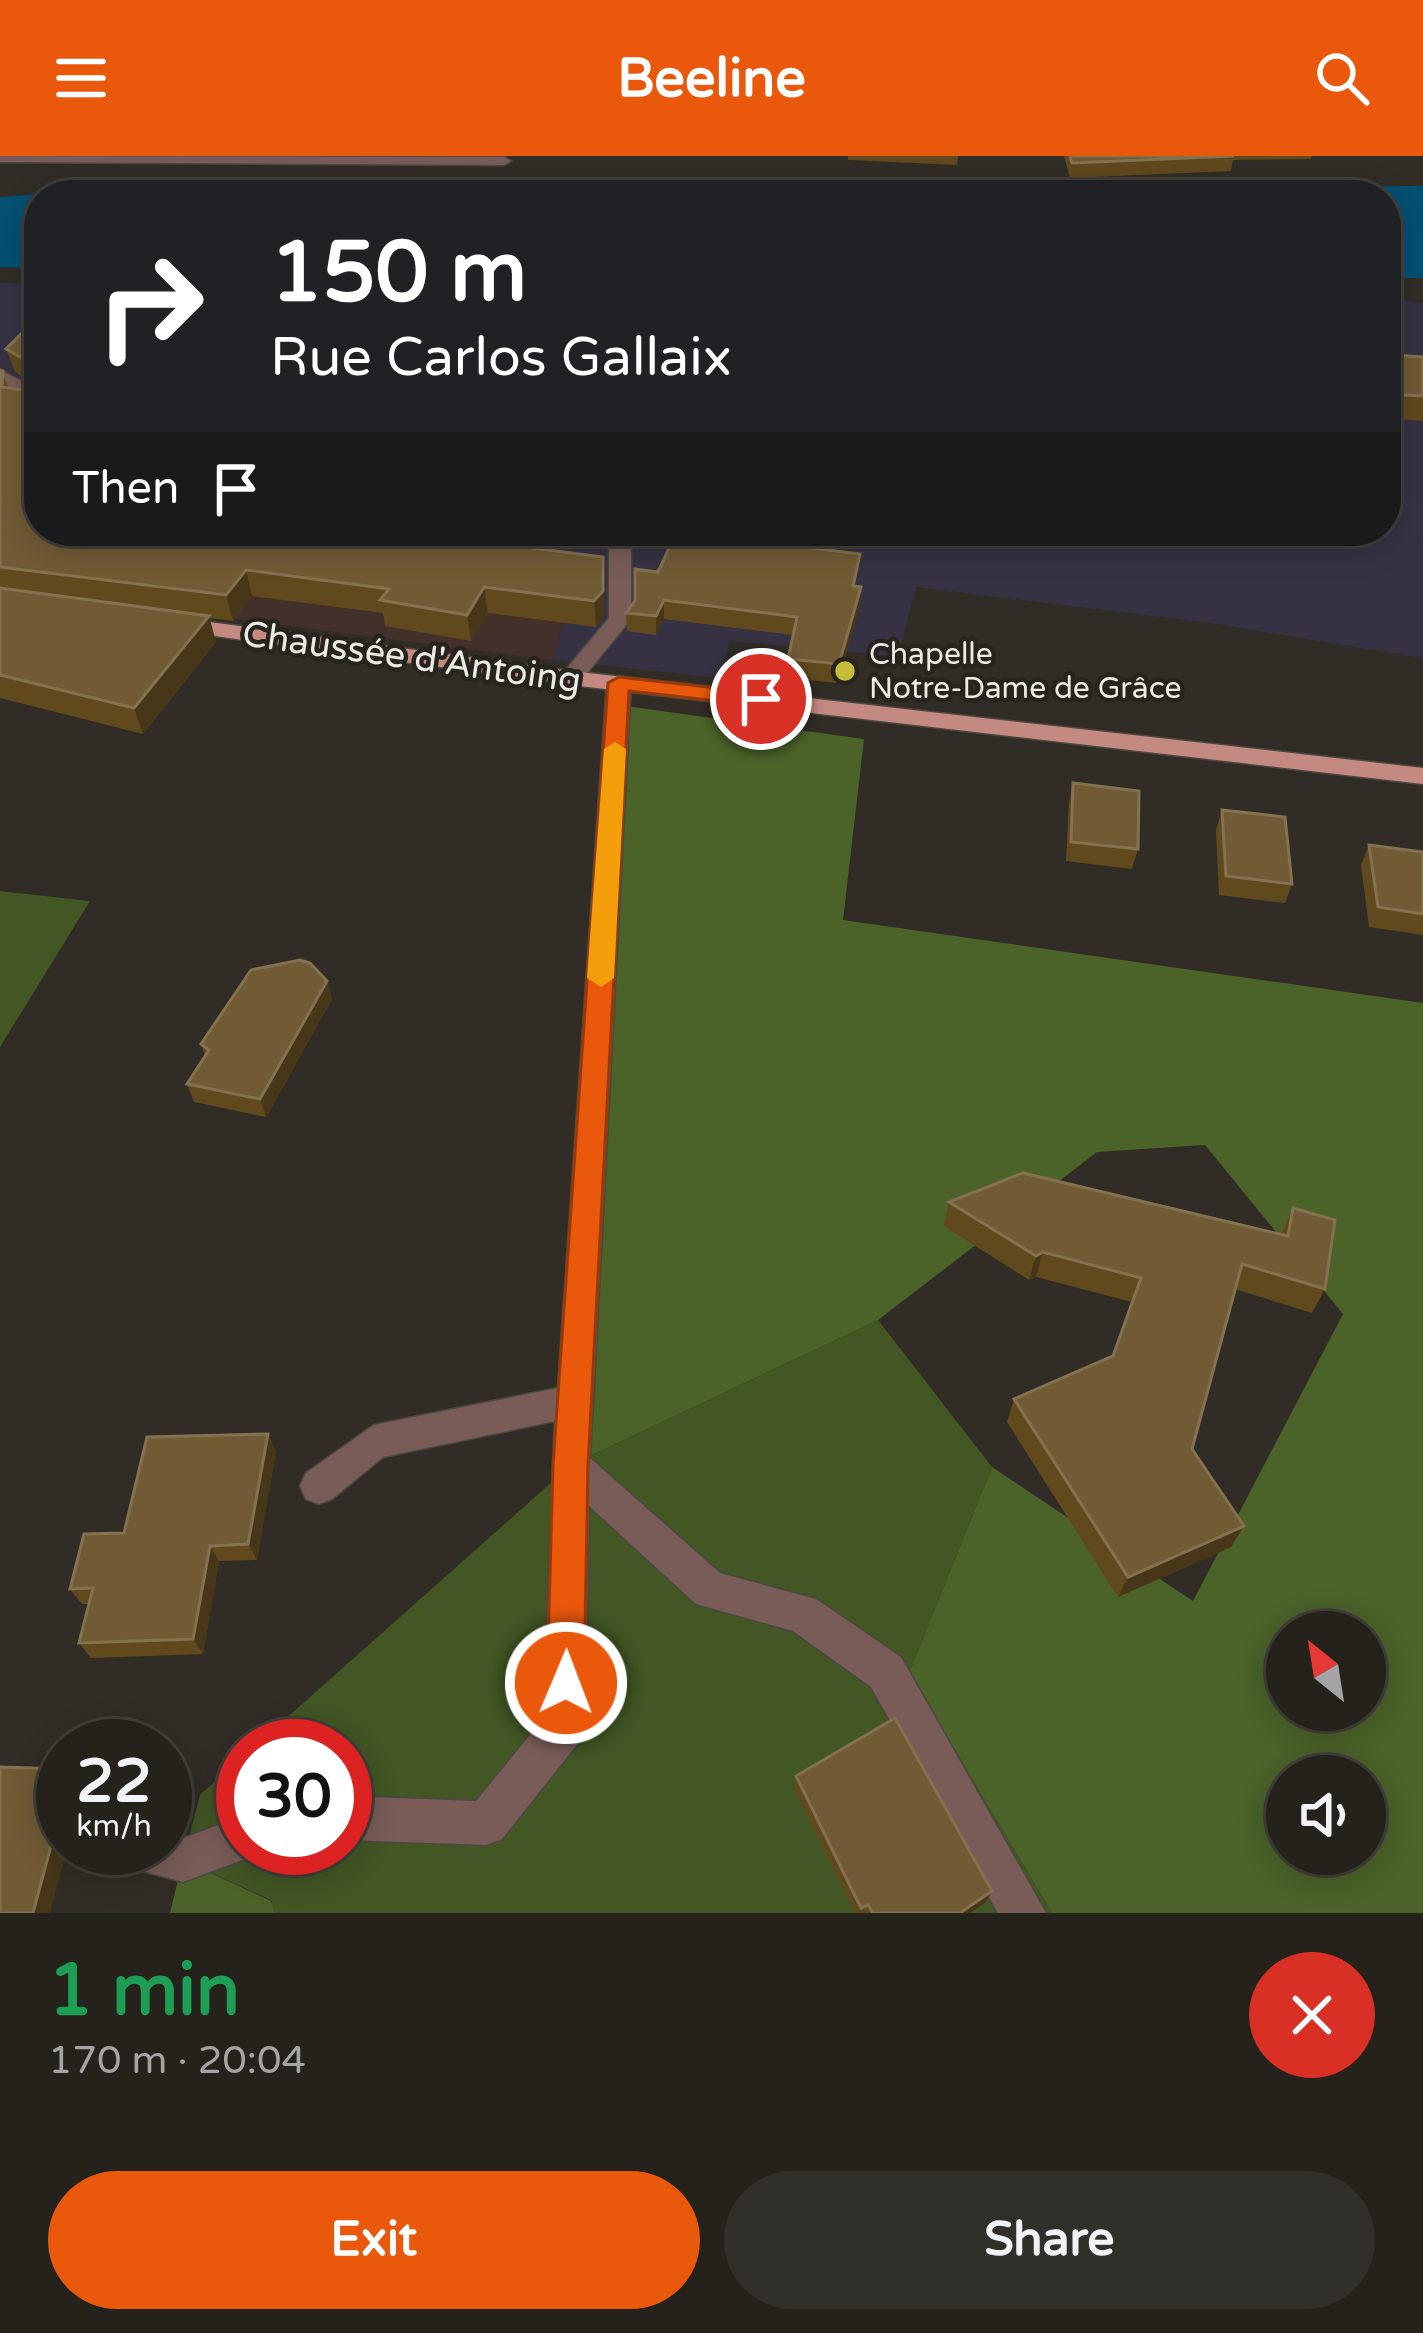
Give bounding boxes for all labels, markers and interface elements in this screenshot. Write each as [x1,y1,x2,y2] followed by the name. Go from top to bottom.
[48,45,114,111] icon: menu
[1309,45,1375,111] icon: search
[617,46,806,111] text: Beeline
[270,223,527,324] text: 150 m
[72,228,228,384] icon: right
[270,325,732,390] text: Rue Carlos Gallaix
[203,456,269,522] icon: arrive
[72,462,179,516] text: Then
[240,612,584,703] street label: Chaussée d'Antoing
[869,636,1182,707] place label: Chapelle Notre-Dame de Grâce
[710,648,812,750] pin
[832,658,858,684] marker: Chapelle Notre-Dame de Grâce
[728,666,794,732] icon: arrive
[1266,1611,1386,1731] north arrow
[1266,1611,1386,1875] map controls
[503,1620,629,1746] position arrow
[216,1719,372,1875] speed limit sign: 30
[76,1746,152,1818] text: 22
[1266,1755,1386,1875] button: sound
[76,1808,152,1845] text: km/h
[48,1948,240,2035] text: 1 min
[1249,1952,1375,2078] button: close
[48,2037,306,2084] text: 170 m · 20:04
[48,2171,700,2309] button: Exit
[724,2171,1375,2309] button: Share

